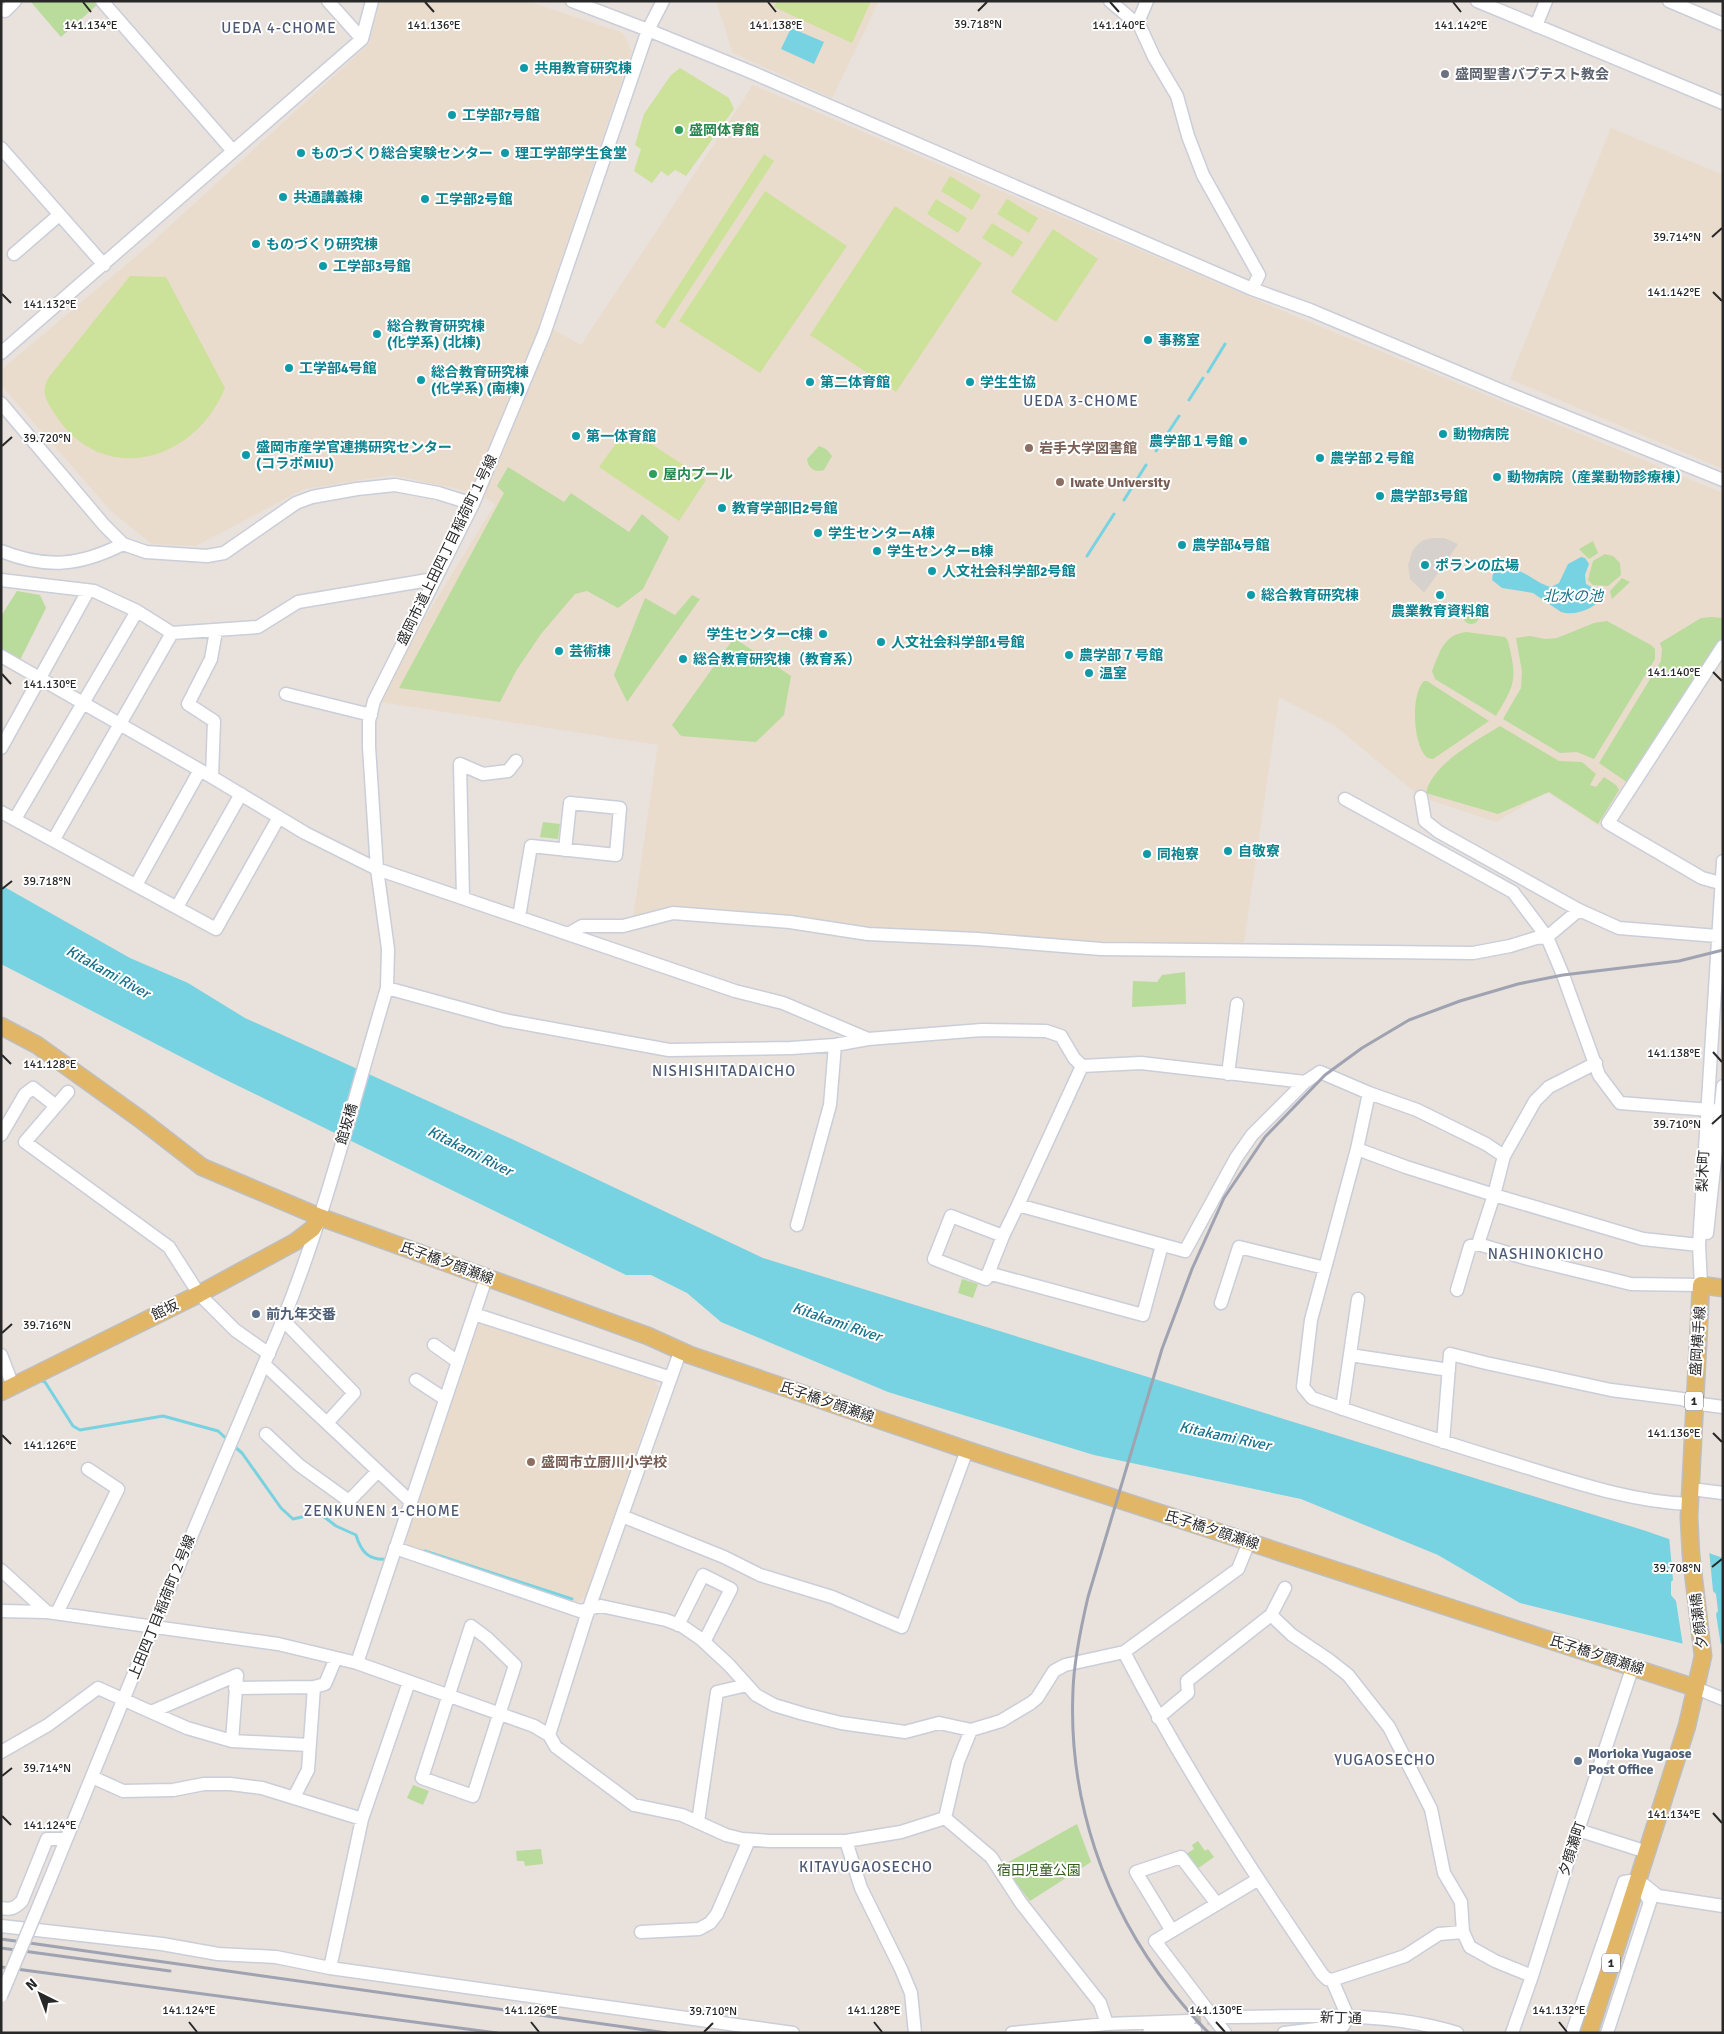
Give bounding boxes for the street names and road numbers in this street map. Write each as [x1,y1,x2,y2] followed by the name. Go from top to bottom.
[393,452,501,648] street label: 盛岡市道上田四丁目稲荷町１号線
[333,1101,361,1147] street label: 館坂橋
[1693,1150,1713,1192] street label: 梨木町
[398,1238,496,1288] street label: 氏子橋夕顔瀬線
[149,1296,181,1324] street label: 館坂
[1687,1305,1709,1377] street label: 盛岡横手線
[778,1378,876,1426] street label: 氏子橋夕顔瀬線
[1685,1392,1703,1410] road number: 1
[1163,1507,1261,1553] street label: 氏子橋夕顔瀬線
[125,1532,199,1682] street label: 上田四丁目稲荷町２号線
[1687,1592,1711,1650] street label: 夕顔瀬橋
[1548,1632,1646,1678] street label: 氏子橋夕顔瀬線
[1555,1820,1589,1878] street label: 夕顔瀬町
[1602,1954,1620,1972] road number: 1
[1320,2009,1362,2027] street label: 新丁通

